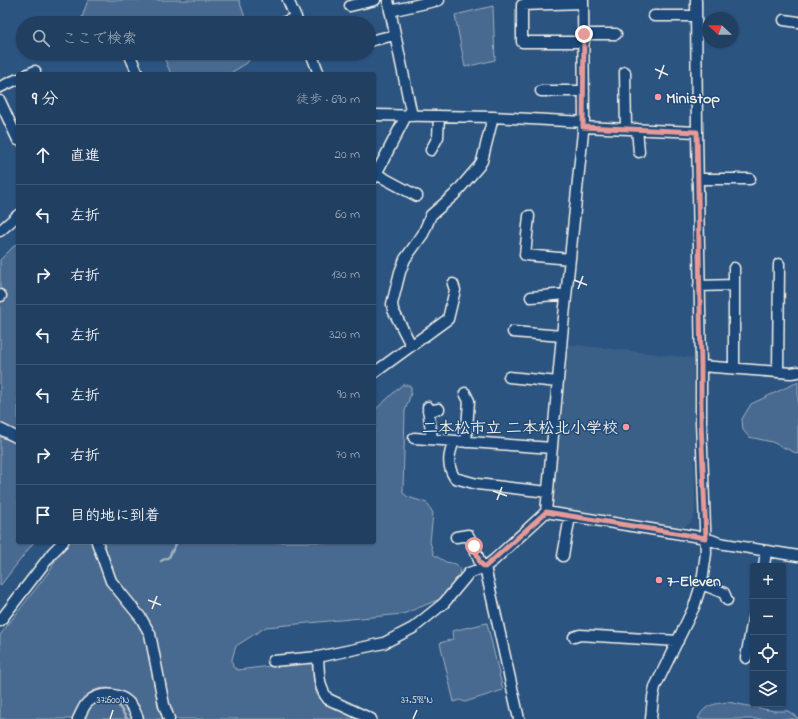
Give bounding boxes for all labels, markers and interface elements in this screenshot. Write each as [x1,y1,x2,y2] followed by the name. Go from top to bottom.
[702,12,738,48] north arrow
[16,16,376,60] search box
[575,25,593,43] route end
[30,27,52,49] icon: search
[62,28,137,50] text: ここで検索
[32,87,58,112] text: 9 分
[666,87,720,111] place label: Ministop
[296,90,360,109] text: 徒歩 · 690 m
[653,92,663,102] marker: Ministop
[32,144,54,166] icon: ahead
[70,145,100,167] text: 直進
[335,145,360,164] text: 20 m
[32,204,54,226] icon: left
[70,205,100,227] text: 左折
[335,205,360,224] text: 60 m
[32,264,54,286] icon: right
[70,265,100,287] text: 右折
[332,265,360,284] text: 130 m
[32,324,54,346] icon: left
[70,325,100,347] text: 左折
[329,325,360,344] text: 320 m
[32,384,54,406] icon: left
[70,385,100,407] text: 左折
[337,385,360,404] text: 90 m
[422,417,618,441] place label: 二本松市立 二本松北小学校
[621,422,631,432] marker: 二本松市立 二本松北小学校
[32,444,54,466] icon: right
[70,445,100,467] text: 右折
[336,445,360,464] text: 70 m
[32,504,54,526] icon: arrive
[70,505,160,527] text: 目的地に到着
[465,537,483,555] route start
[750,563,786,707] map controls
[750,563,786,599] button: +
[667,570,721,594] place label: 7-Eleven
[654,575,664,585] marker: 7-Eleven
[750,599,786,635] button: −
[750,635,786,671] button: locate
[750,671,786,707] button: layers
[97,693,130,708] text: 37.600°N
[401,693,433,708] text: 37.598°N

